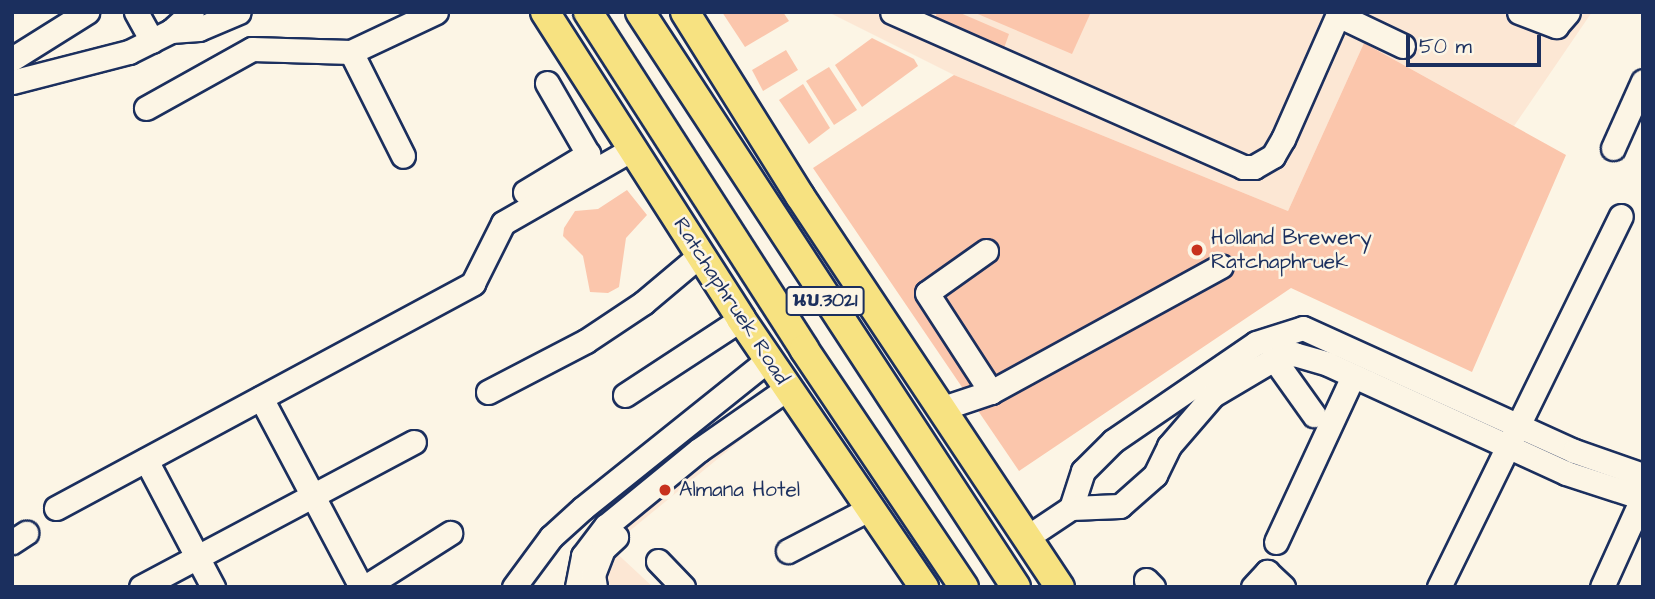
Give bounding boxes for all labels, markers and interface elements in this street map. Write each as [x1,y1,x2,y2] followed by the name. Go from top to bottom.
[1410,21,1545,65] scale bar
[1419,32,1472,61] text: 50 m
[668,213,794,389] street label: Ratchaphruek Road
[1211,225,1372,275] place label: Holland Brewery Ratchaphruek
[1189,242,1205,258] marker: Holland Brewery Ratchaphruek
[785,286,865,316] road number: นบ.3021
[679,477,800,503] place label: Almana Hotel
[657,482,673,498] marker: Almana Hotel

